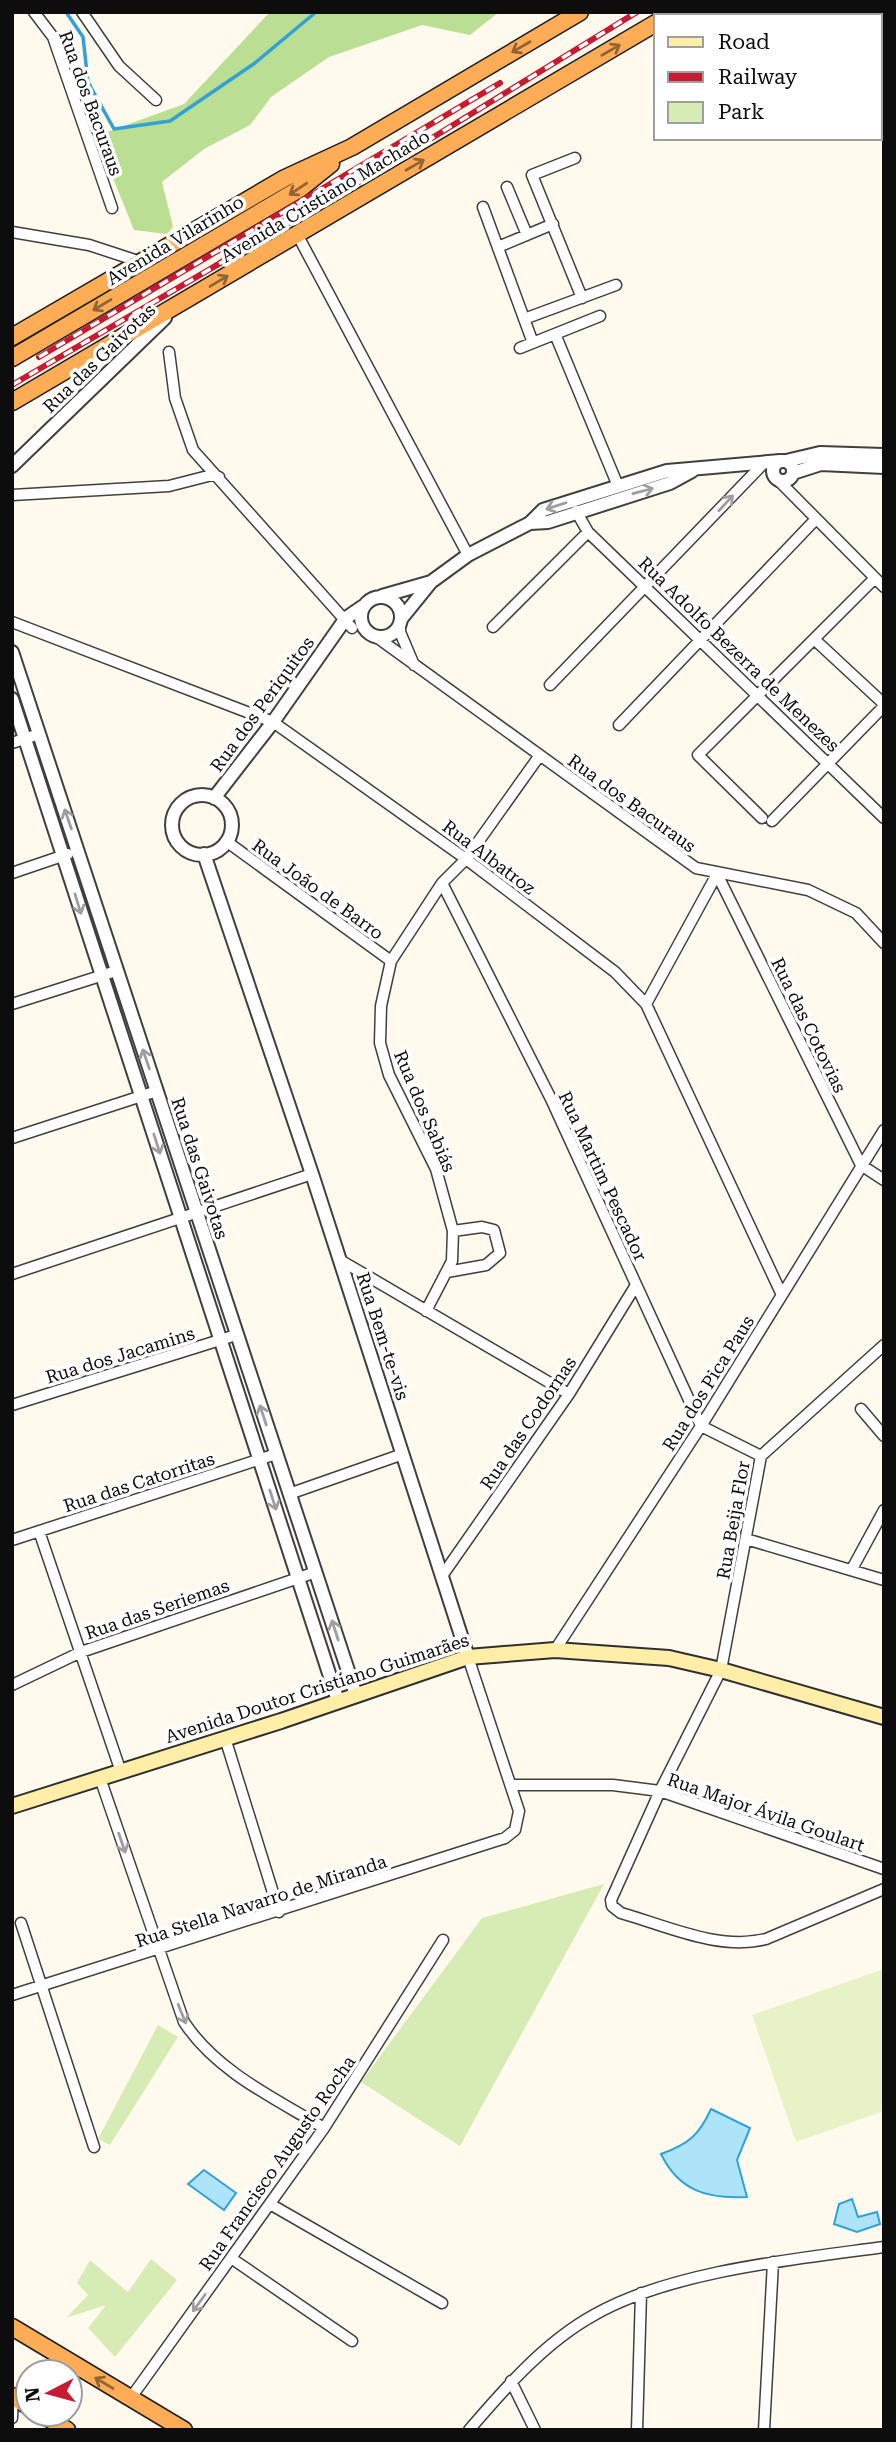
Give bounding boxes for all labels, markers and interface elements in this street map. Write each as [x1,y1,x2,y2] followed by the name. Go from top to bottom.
[654,14,882,140] legend
[55,28,127,178] street label: Rua dos Bacuraus
[718,30,770,54] text: Road
[512,40,532,54] one-way arrow
[601,42,621,56] one-way arrow
[718,65,798,89] text: Railway
[718,100,764,124] text: Park
[217,125,433,267] street label: Avenida Cristiano Machado
[404,158,425,171] one-way arrow
[289,182,308,196] one-way arrow
[103,191,247,289] street label: Avenida Vilarinho
[209,273,229,287] one-way arrow
[93,298,113,312] one-way arrow
[39,299,159,417] street label: Rua das Gaivotas
[631,483,653,496] one-way arrow
[717,494,734,511] one-way arrow
[545,501,567,513] one-way arrow
[634,552,844,756] street label: Rua Adolfo Bezerra de Menezes
[206,632,318,776] street label: Rua dos Periquitos
[564,750,700,856] street label: Rua dos Bacuraus
[61,809,73,831] one-way arrow
[439,815,540,899] street label: Rua Albatroz
[248,834,388,944] street label: Rua João de Barro
[72,893,85,915] one-way arrow
[767,954,851,1096] street label: Rua das Cotovias
[390,1047,460,1175] street label: Rua dos Sabiás
[139,1048,151,1070] one-way arrow
[554,1088,652,1264] street label: Rua Martim Pescador
[167,1094,233,1242] street label: Rua das Gaivotas
[152,1132,164,1154] one-way arrow
[352,1269,414,1403] street label: Rua Bem-te-vis
[658,1311,758,1455] street label: Rua dos Pica Paus
[43,1322,197,1388] street label: Rua dos Jacamins
[476,1352,580,1494] street label: Rua das Codornas
[255,1404,268,1426] one-way arrow
[61,1448,217,1516] street label: Rua das Catorritas
[712,1459,754,1581] street label: Rua Beija Flor
[268,1488,281,1510] one-way arrow
[82,1574,232,1644] street label: Rua das Seriemas
[328,1620,340,1642] one-way arrow
[163,1629,471,1747] street label: Avenida Doutor Cristiano Guimarães
[665,1768,868,1856] street label: Rua Major Ávila Goulart
[117,1831,129,1853] one-way arrow
[133,1850,389,1952] street label: Rua Stella Navarro de Miranda
[176,2003,189,2025] one-way arrow
[195,2051,360,2274] street label: Rua Francisco Augusto Rocha
[192,2293,206,2312] one-way arrow
[14,2358,84,2428] north arrow
[95,2375,114,2390] one-way arrow
[20,2386,45,2403] text: N

